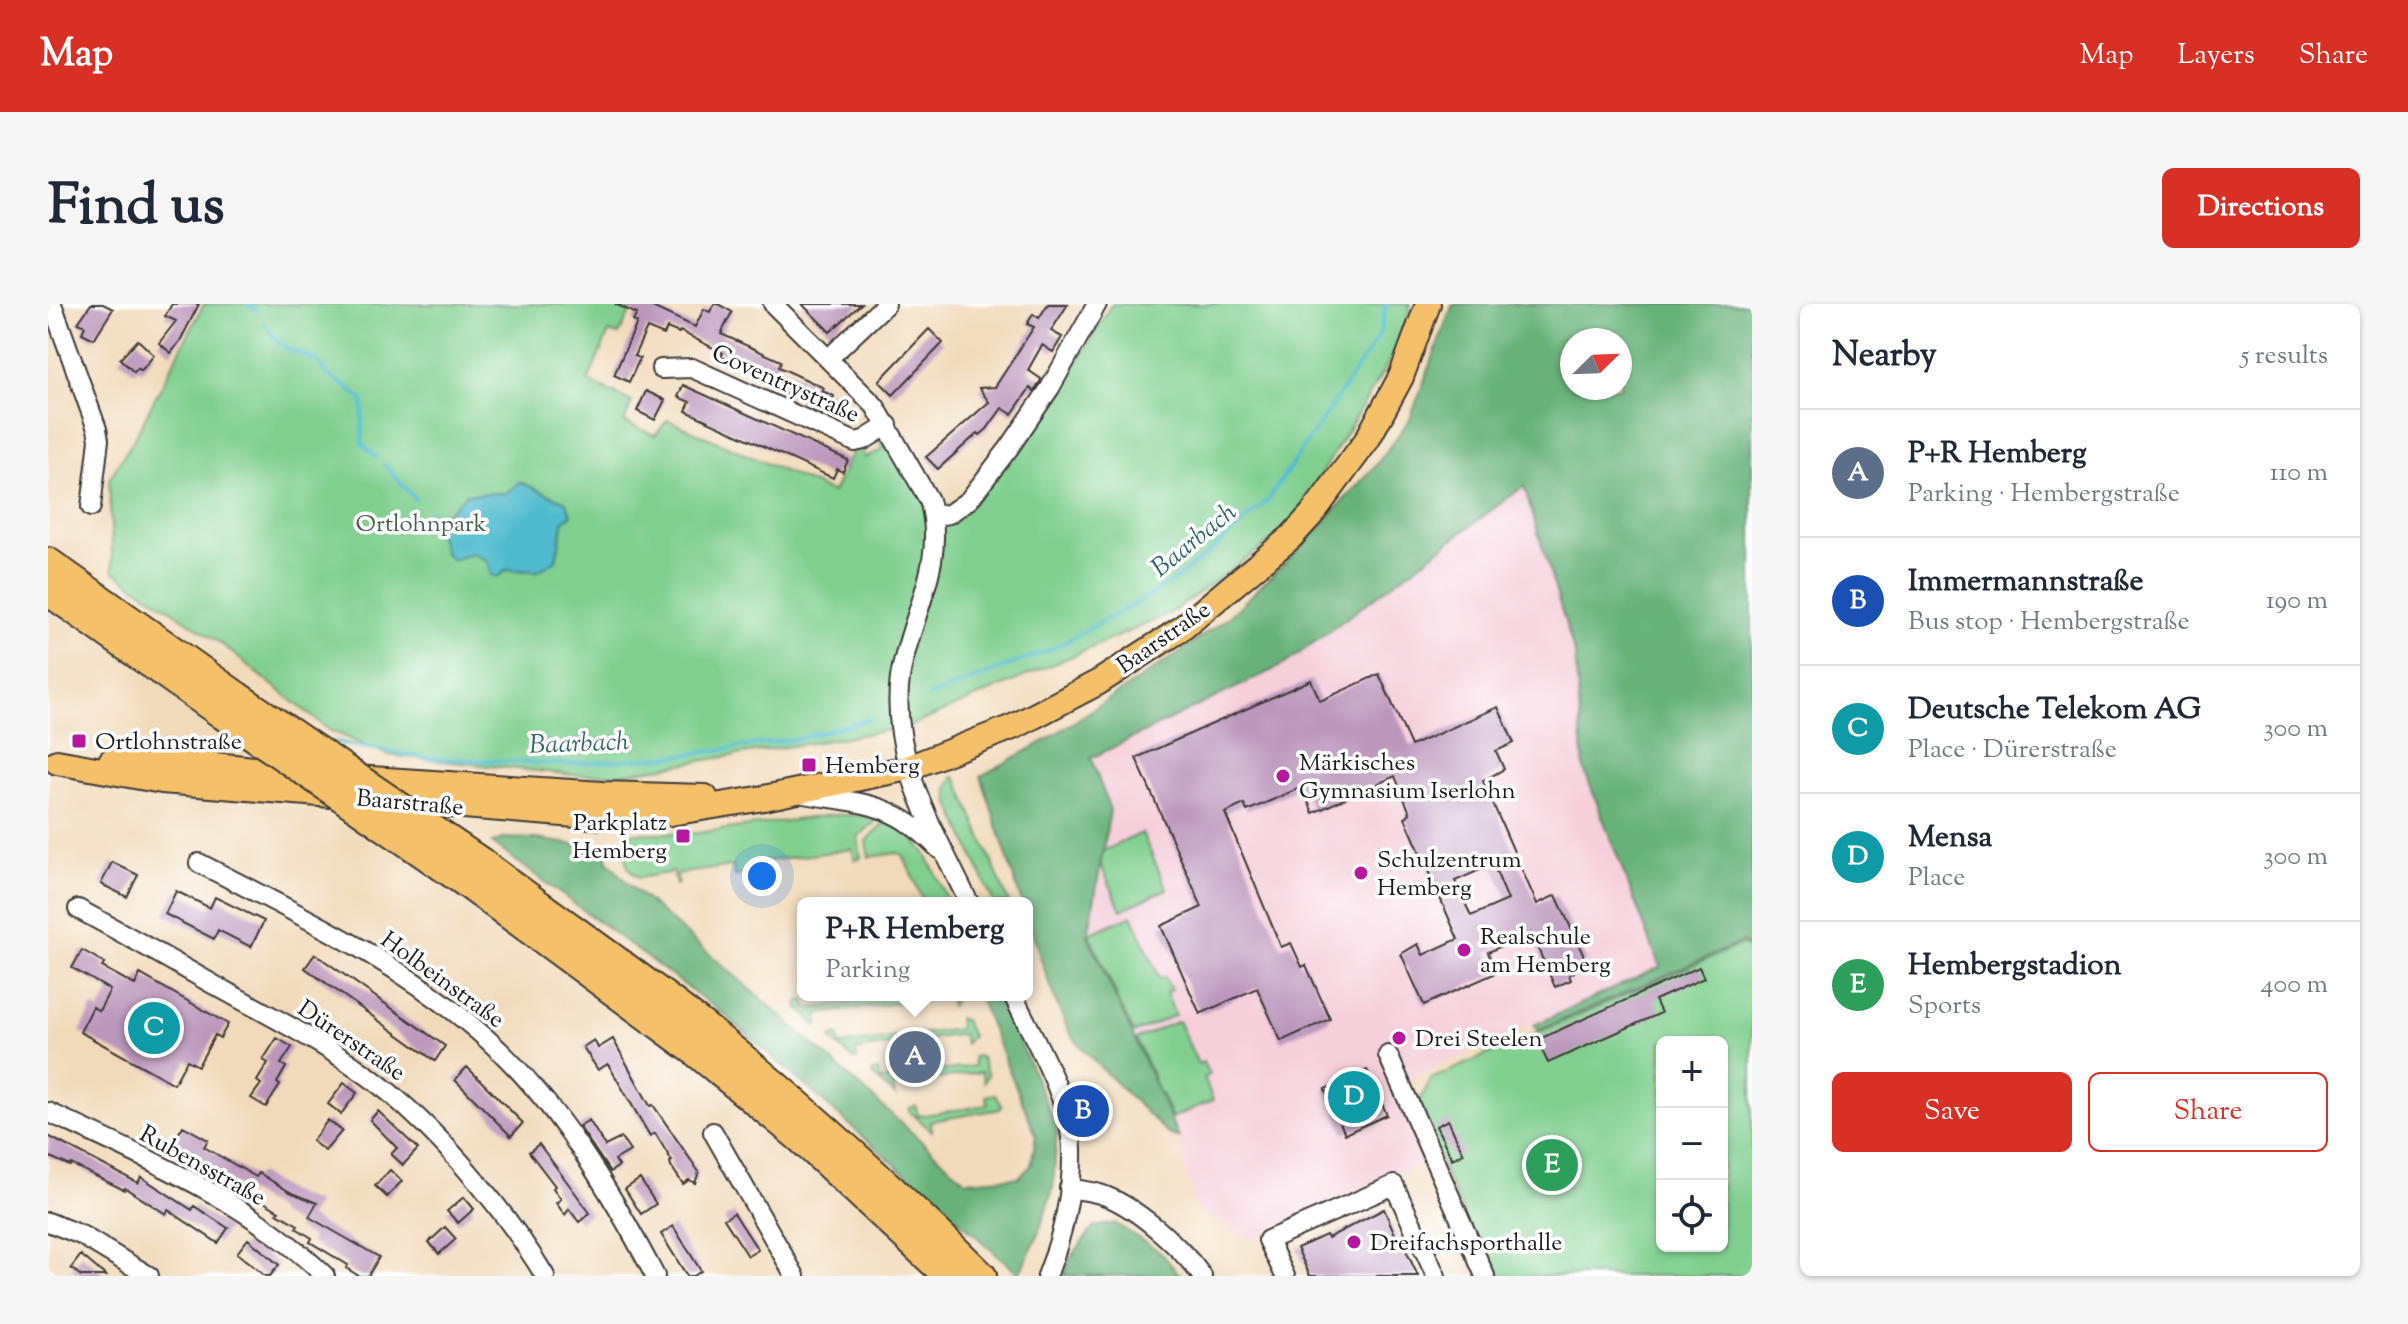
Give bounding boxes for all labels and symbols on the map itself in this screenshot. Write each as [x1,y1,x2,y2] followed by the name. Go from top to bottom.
[1560,328,1632,400] north arrow
[706,337,865,433] street label: Coventrystraße
[1144,495,1245,587] water label: Baarbach
[355,508,487,542] park label: Ortlohnpark
[1110,594,1218,683] street label: Baarstraße
[529,724,630,765] water label: Baarbach
[95,726,242,760] place label: Ortlohnstraße
[70,732,88,750] marker: Ortlohnstraße
[1299,747,1516,809] place label: Märkisches Gymnasium Iserlohn
[825,750,920,784] place label: Hemberg
[800,756,818,774] marker: Hemberg
[1274,767,1292,785] marker: Märkisches Gymnasium Iserlohn
[355,782,465,826] street label: Baarstraße
[572,807,667,869] place label: Parkplatz Hemberg
[674,827,692,845] marker: Parkplatz Hemberg
[1377,844,1522,906] place label: Schulzentrum Hemberg
[742,856,782,896] your location
[1352,864,1370,882] marker: Schulzentrum Hemberg
[1480,921,1611,983] place label: Realschule am Hemberg
[373,924,511,1037] street label: Holbeinstraße
[1455,941,1473,959] marker: Realschule am Hemberg
[290,993,412,1090] street label: Dürerstraße
[128,998,180,1058] pin: C
[1415,1023,1543,1057] place label: Drei Steelen
[889,1027,941,1087] pin: A
[1390,1029,1408,1047] marker: Drei Steelen
[1328,1067,1380,1127] pin: D
[1057,1081,1109,1141] pin: B
[133,1118,271,1215] street label: Rubensstraße
[1526,1135,1578,1195] pin: E
[1370,1227,1562,1261] place label: Dreifachsporthalle
[1345,1233,1363,1251] marker: Dreifachsporthalle

